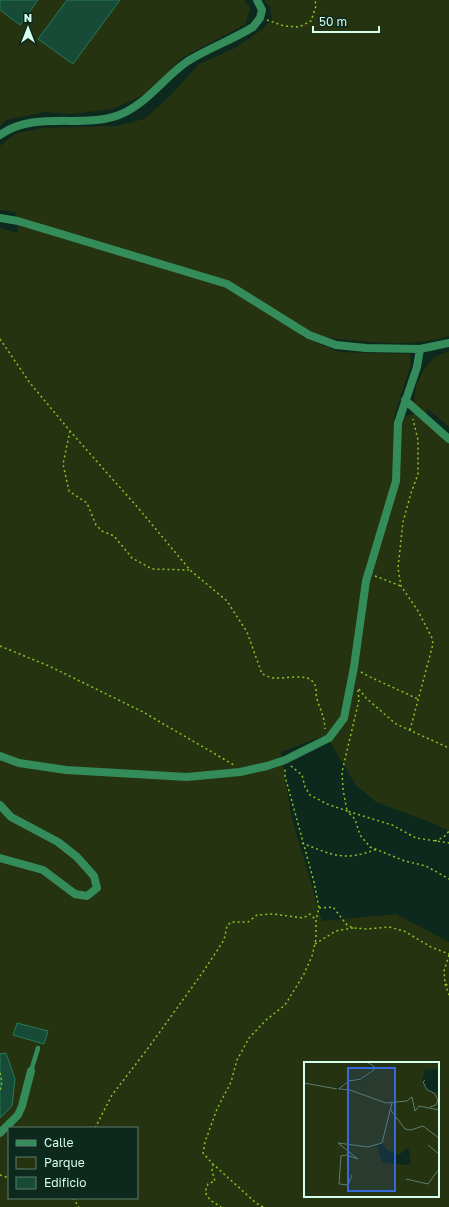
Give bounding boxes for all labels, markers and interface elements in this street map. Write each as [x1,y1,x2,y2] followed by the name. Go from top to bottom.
[8,8,48,48] north arrow
[313,8,379,34] scale bar
[24,11,32,24] text: N
[319,14,347,29] text: 50 m
[304,1062,439,1197] inset map
[8,1127,138,1199] legend
[44,1135,74,1150] text: Calle
[44,1155,85,1170] text: Parque
[44,1175,86,1190] text: Edificio

